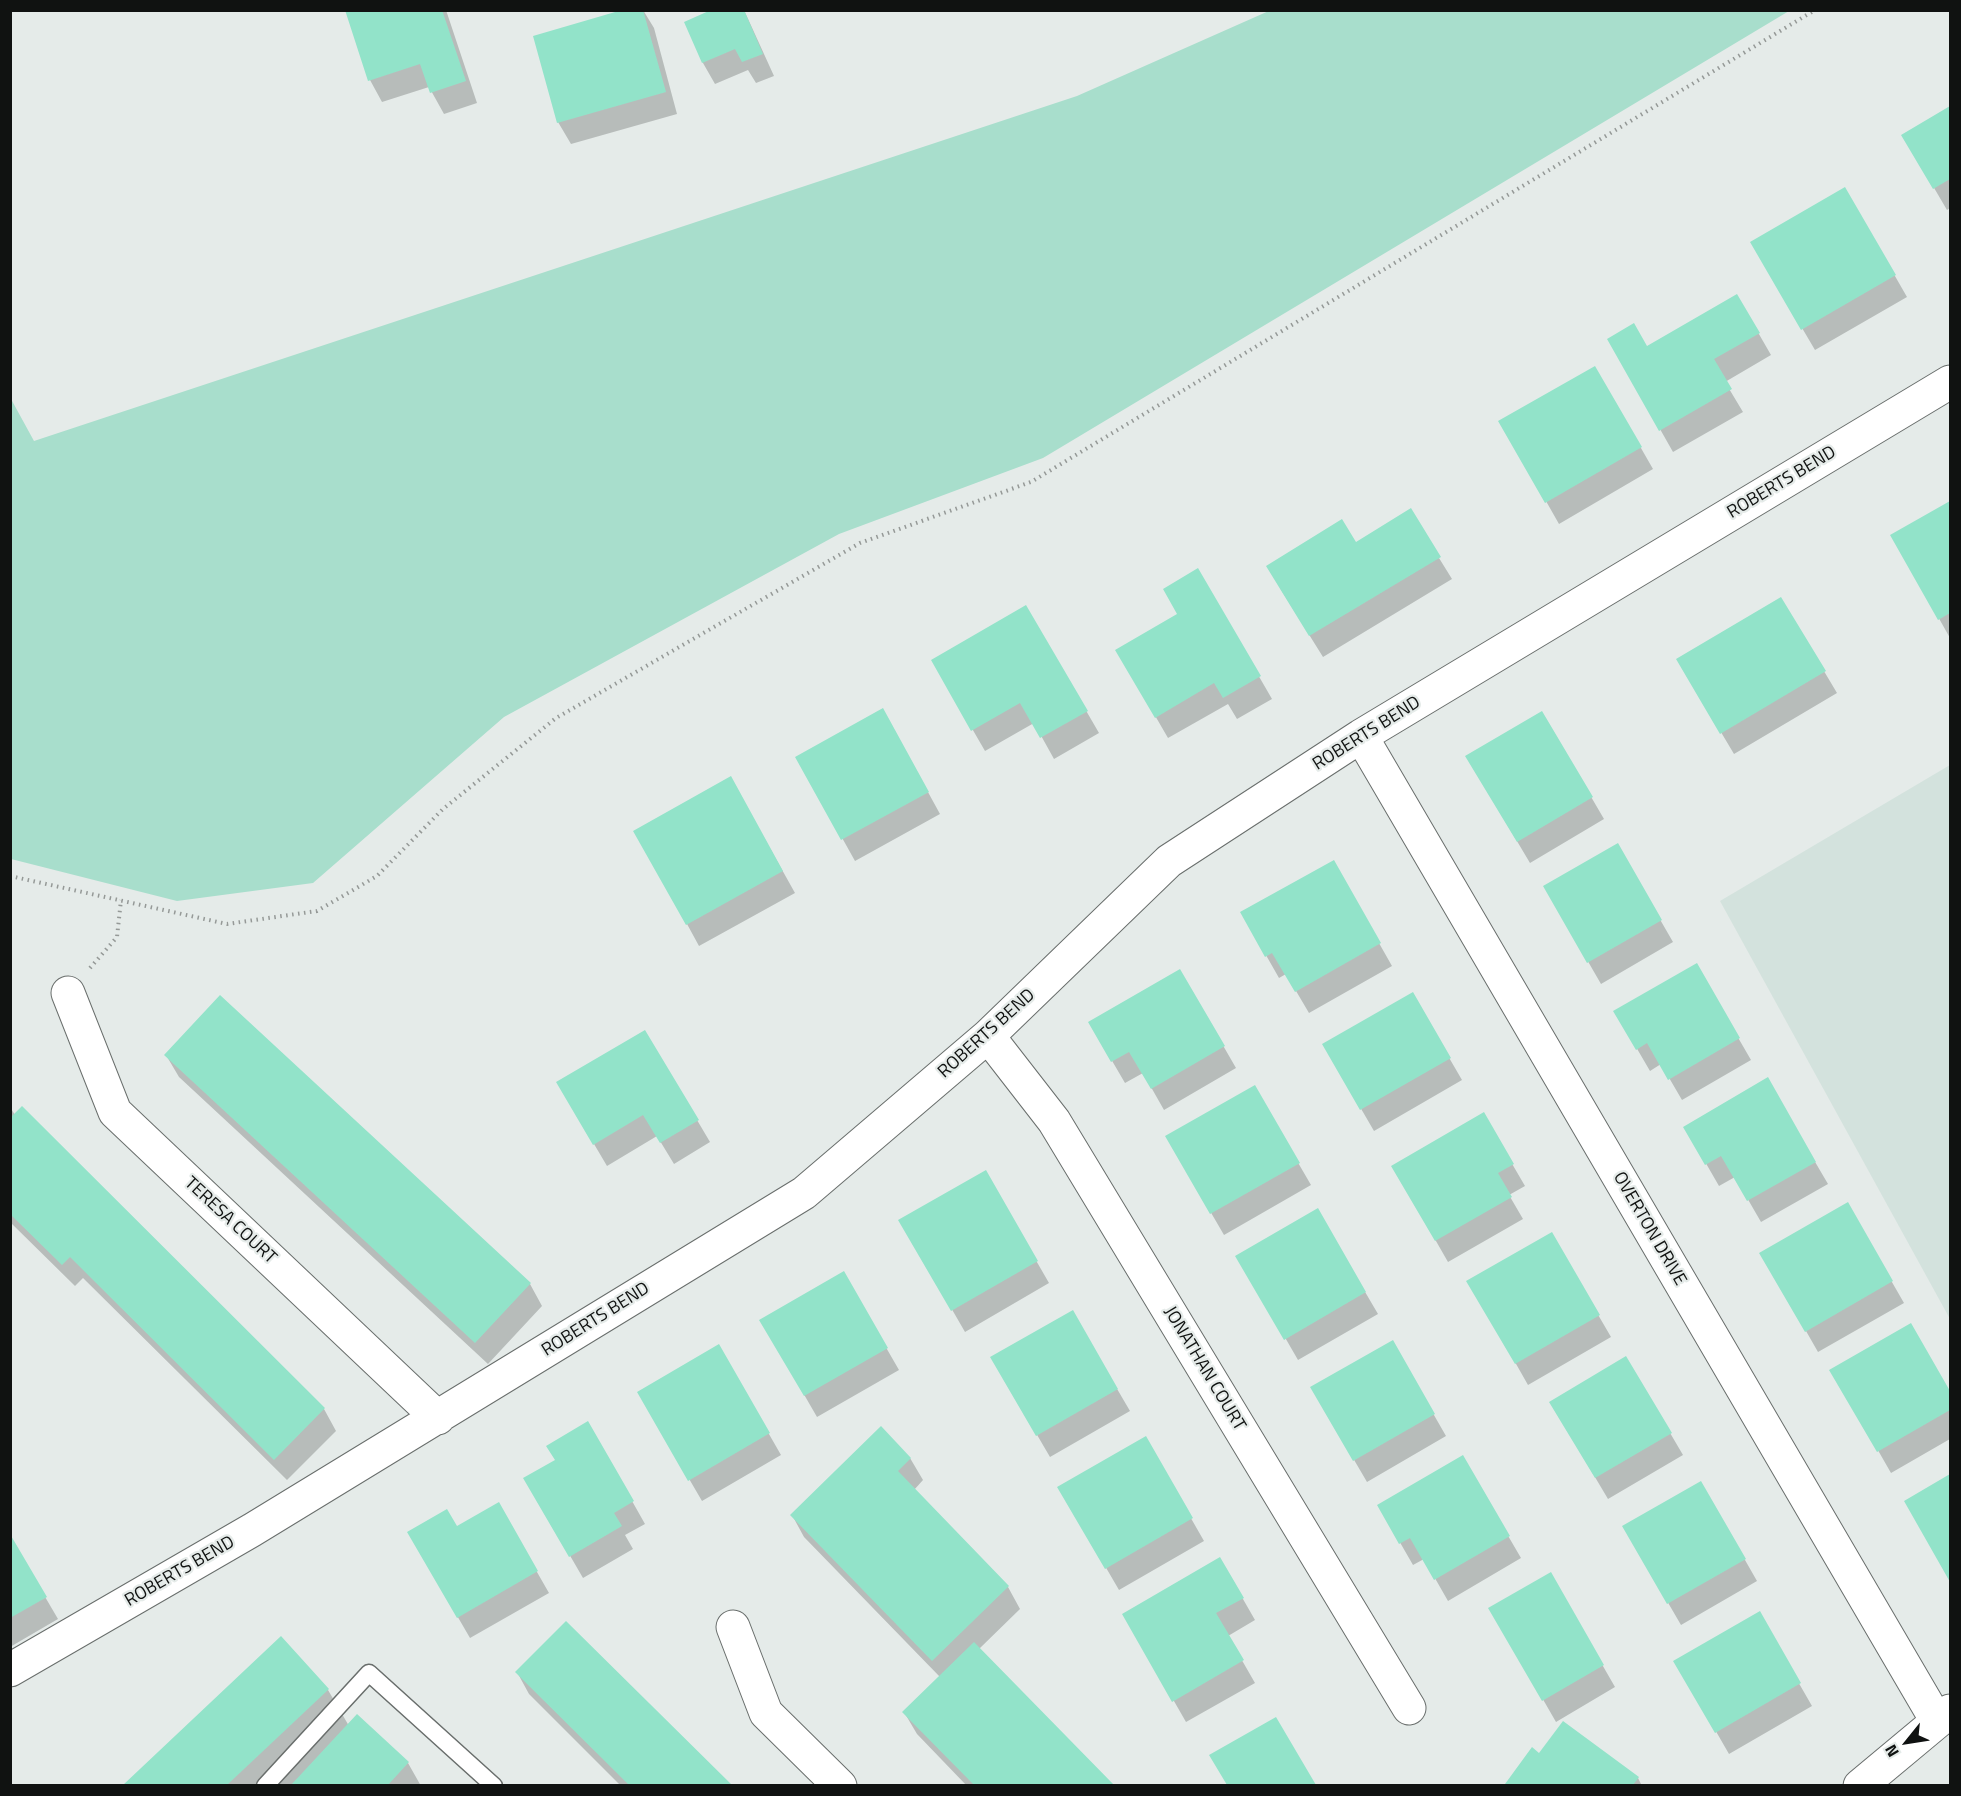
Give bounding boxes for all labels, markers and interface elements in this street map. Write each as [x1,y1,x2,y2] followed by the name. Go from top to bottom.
[1724,442,1840,524] street label: ROBERTS BEND
[1309,692,1425,776] street label: ROBERTS BEND
[934,985,1040,1083] street label: ROBERTS BEND
[1608,1168,1690,1290] street label: OVERTON DRIVE
[179,1173,281,1269] street label: TERESA COURT
[538,1278,654,1362] street label: ROBERTS BEND
[1158,1303,1250,1435] street label: JONATHAN COURT
[121,1532,239,1612] street label: ROBERTS BEND
[1877,1712,1937,1772] north arrow
[1878,1740,1905,1762] text: N

